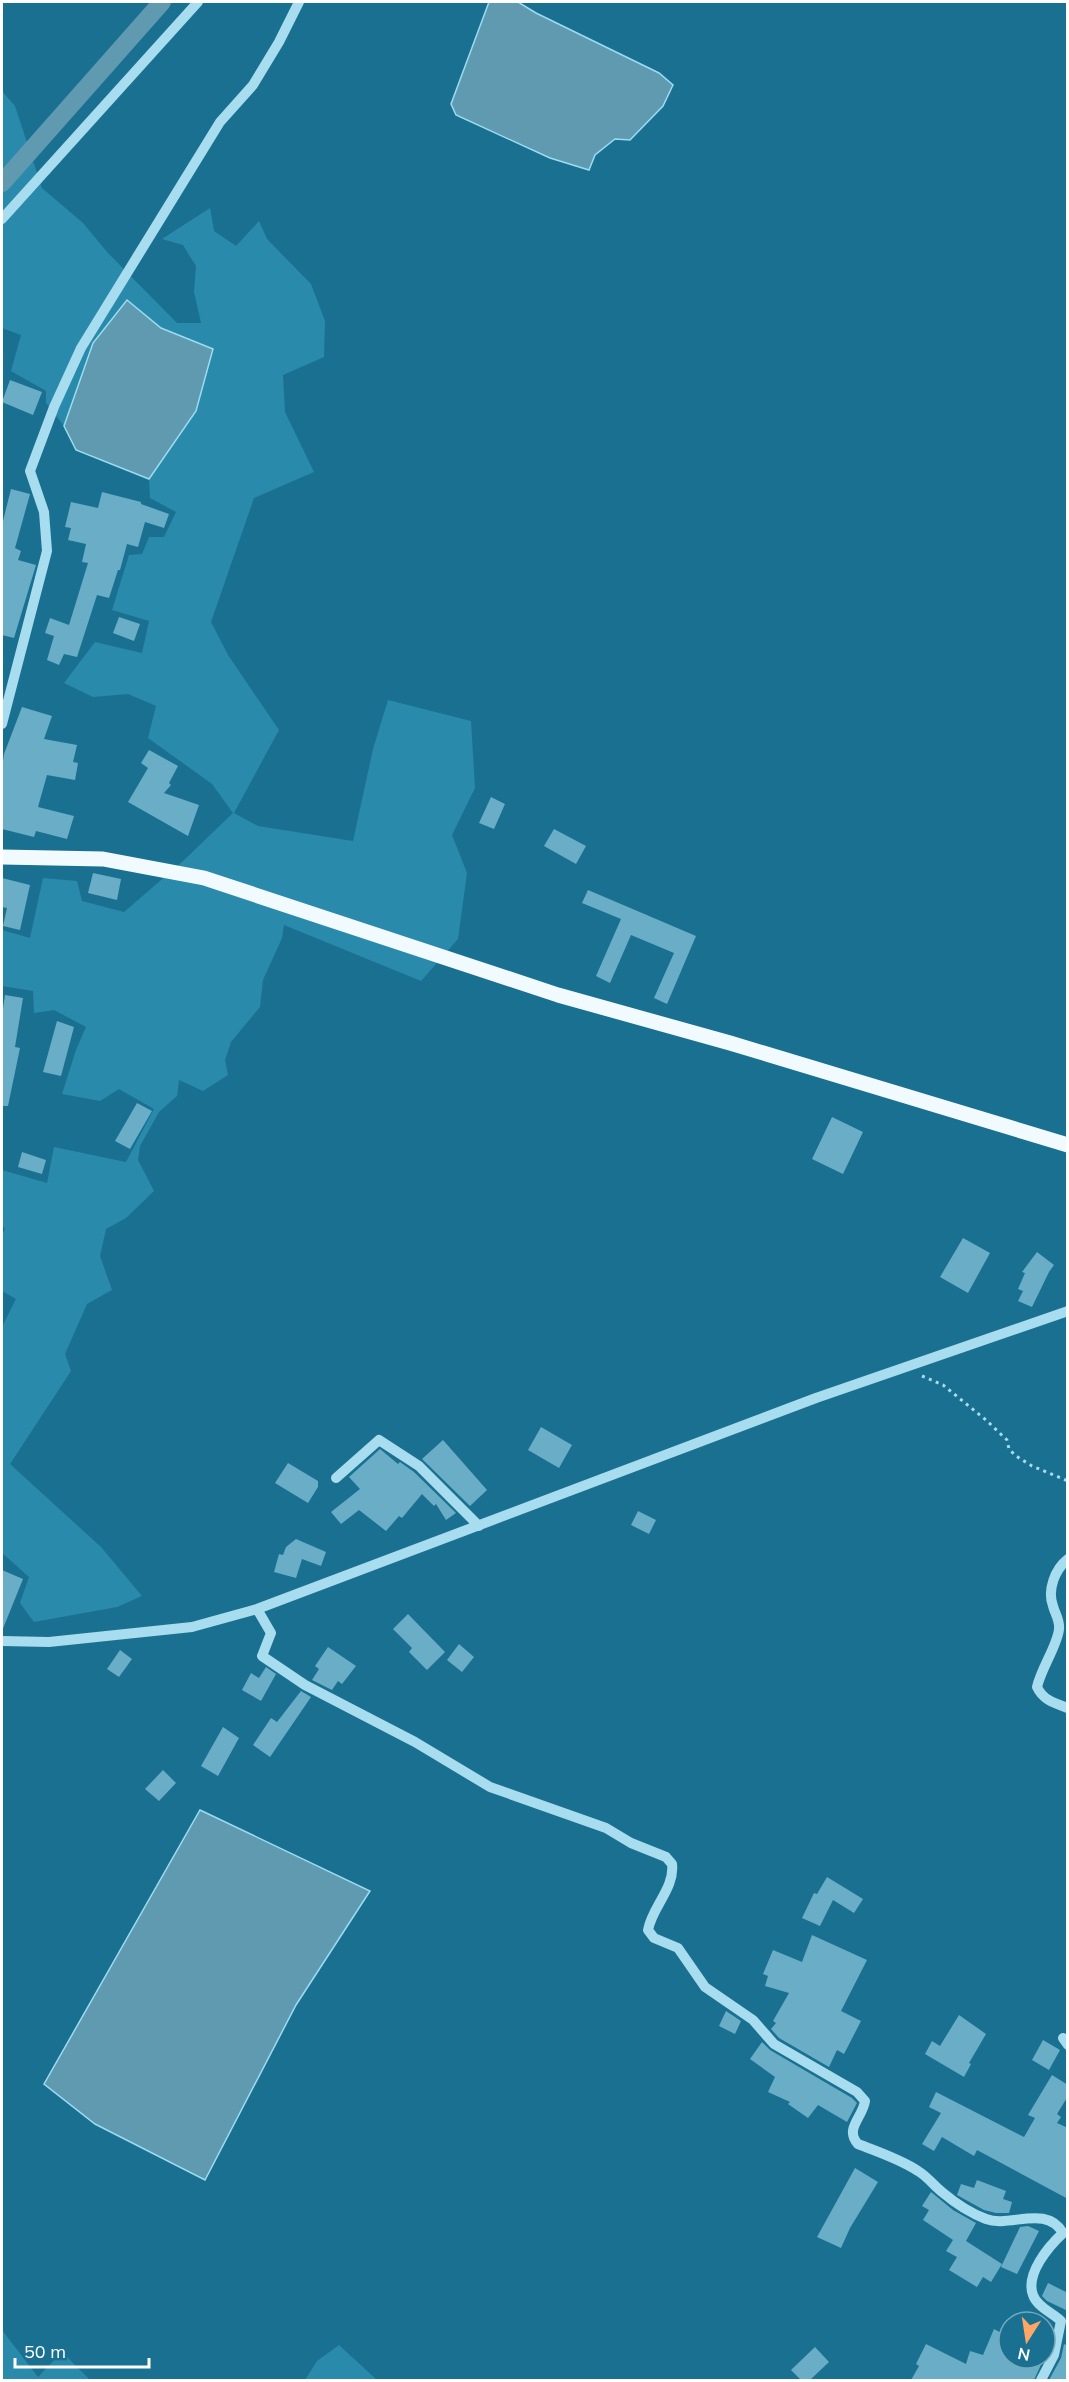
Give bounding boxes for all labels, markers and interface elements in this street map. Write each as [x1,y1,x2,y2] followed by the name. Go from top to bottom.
[997,2310,1057,2370] north arrow
[15,2331,148,2369] scale bar
[24,2340,66,2363] text: 50 m
[1016,2344,1032,2366] text: N

